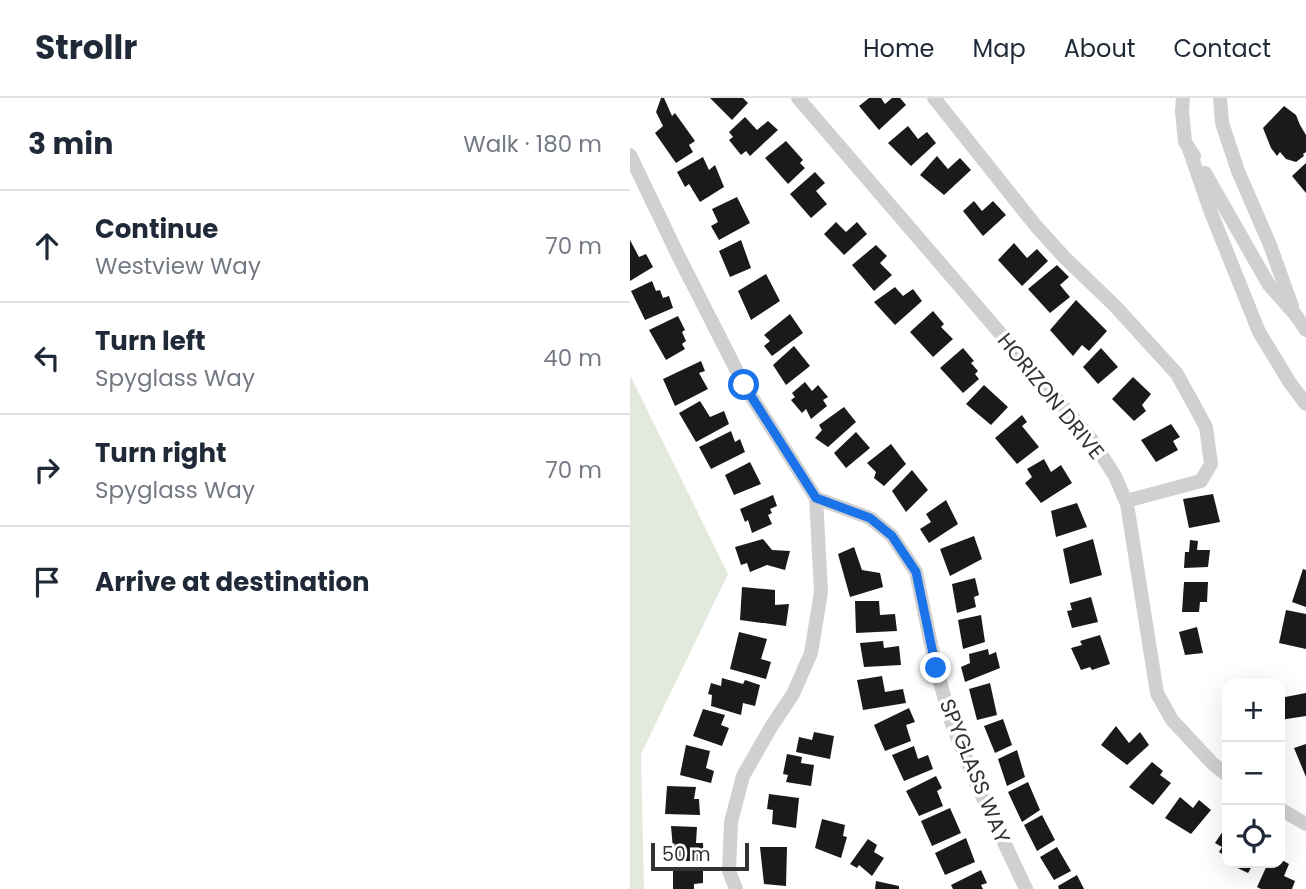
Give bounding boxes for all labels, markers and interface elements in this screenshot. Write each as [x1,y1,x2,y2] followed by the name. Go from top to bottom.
[35,24,137,71] text: Strollr
[863,32,935,65] text: Home
[973,32,1026,65] text: Map
[1064,32,1135,65] text: About
[1173,32,1271,65] text: Contact
[28,122,113,165] text: 3 min
[463,128,602,160] text: Walk · 180 m
[95,211,218,247] text: Continue
[28,227,66,265] icon: ahead
[545,230,602,262] text: 70 m
[95,250,261,282] text: Westview Way
[95,323,206,359] text: Turn left
[991,327,1111,465] street label: HORIZON DRIVE
[28,339,66,377] icon: left
[543,342,602,374] text: 40 m
[95,362,255,394] text: Spyglass Way
[728,369,759,400] route start
[95,435,227,471] text: Turn right
[28,451,66,489] icon: right
[545,454,602,486] text: 70 m
[95,474,255,506] text: Spyglass Way
[28,563,66,601] icon: arrive
[95,564,370,600] text: Arrive at destination
[920,652,951,683] route end
[1222,679,1285,868] map controls
[1222,679,1285,742] button: +
[933,694,1017,848] street label: SPYGLASS WAY
[1222,742,1285,805] button: −
[1222,805,1285,868] button: locate
[651,840,749,872] scale bar
[662,841,711,868] text: 50 m

